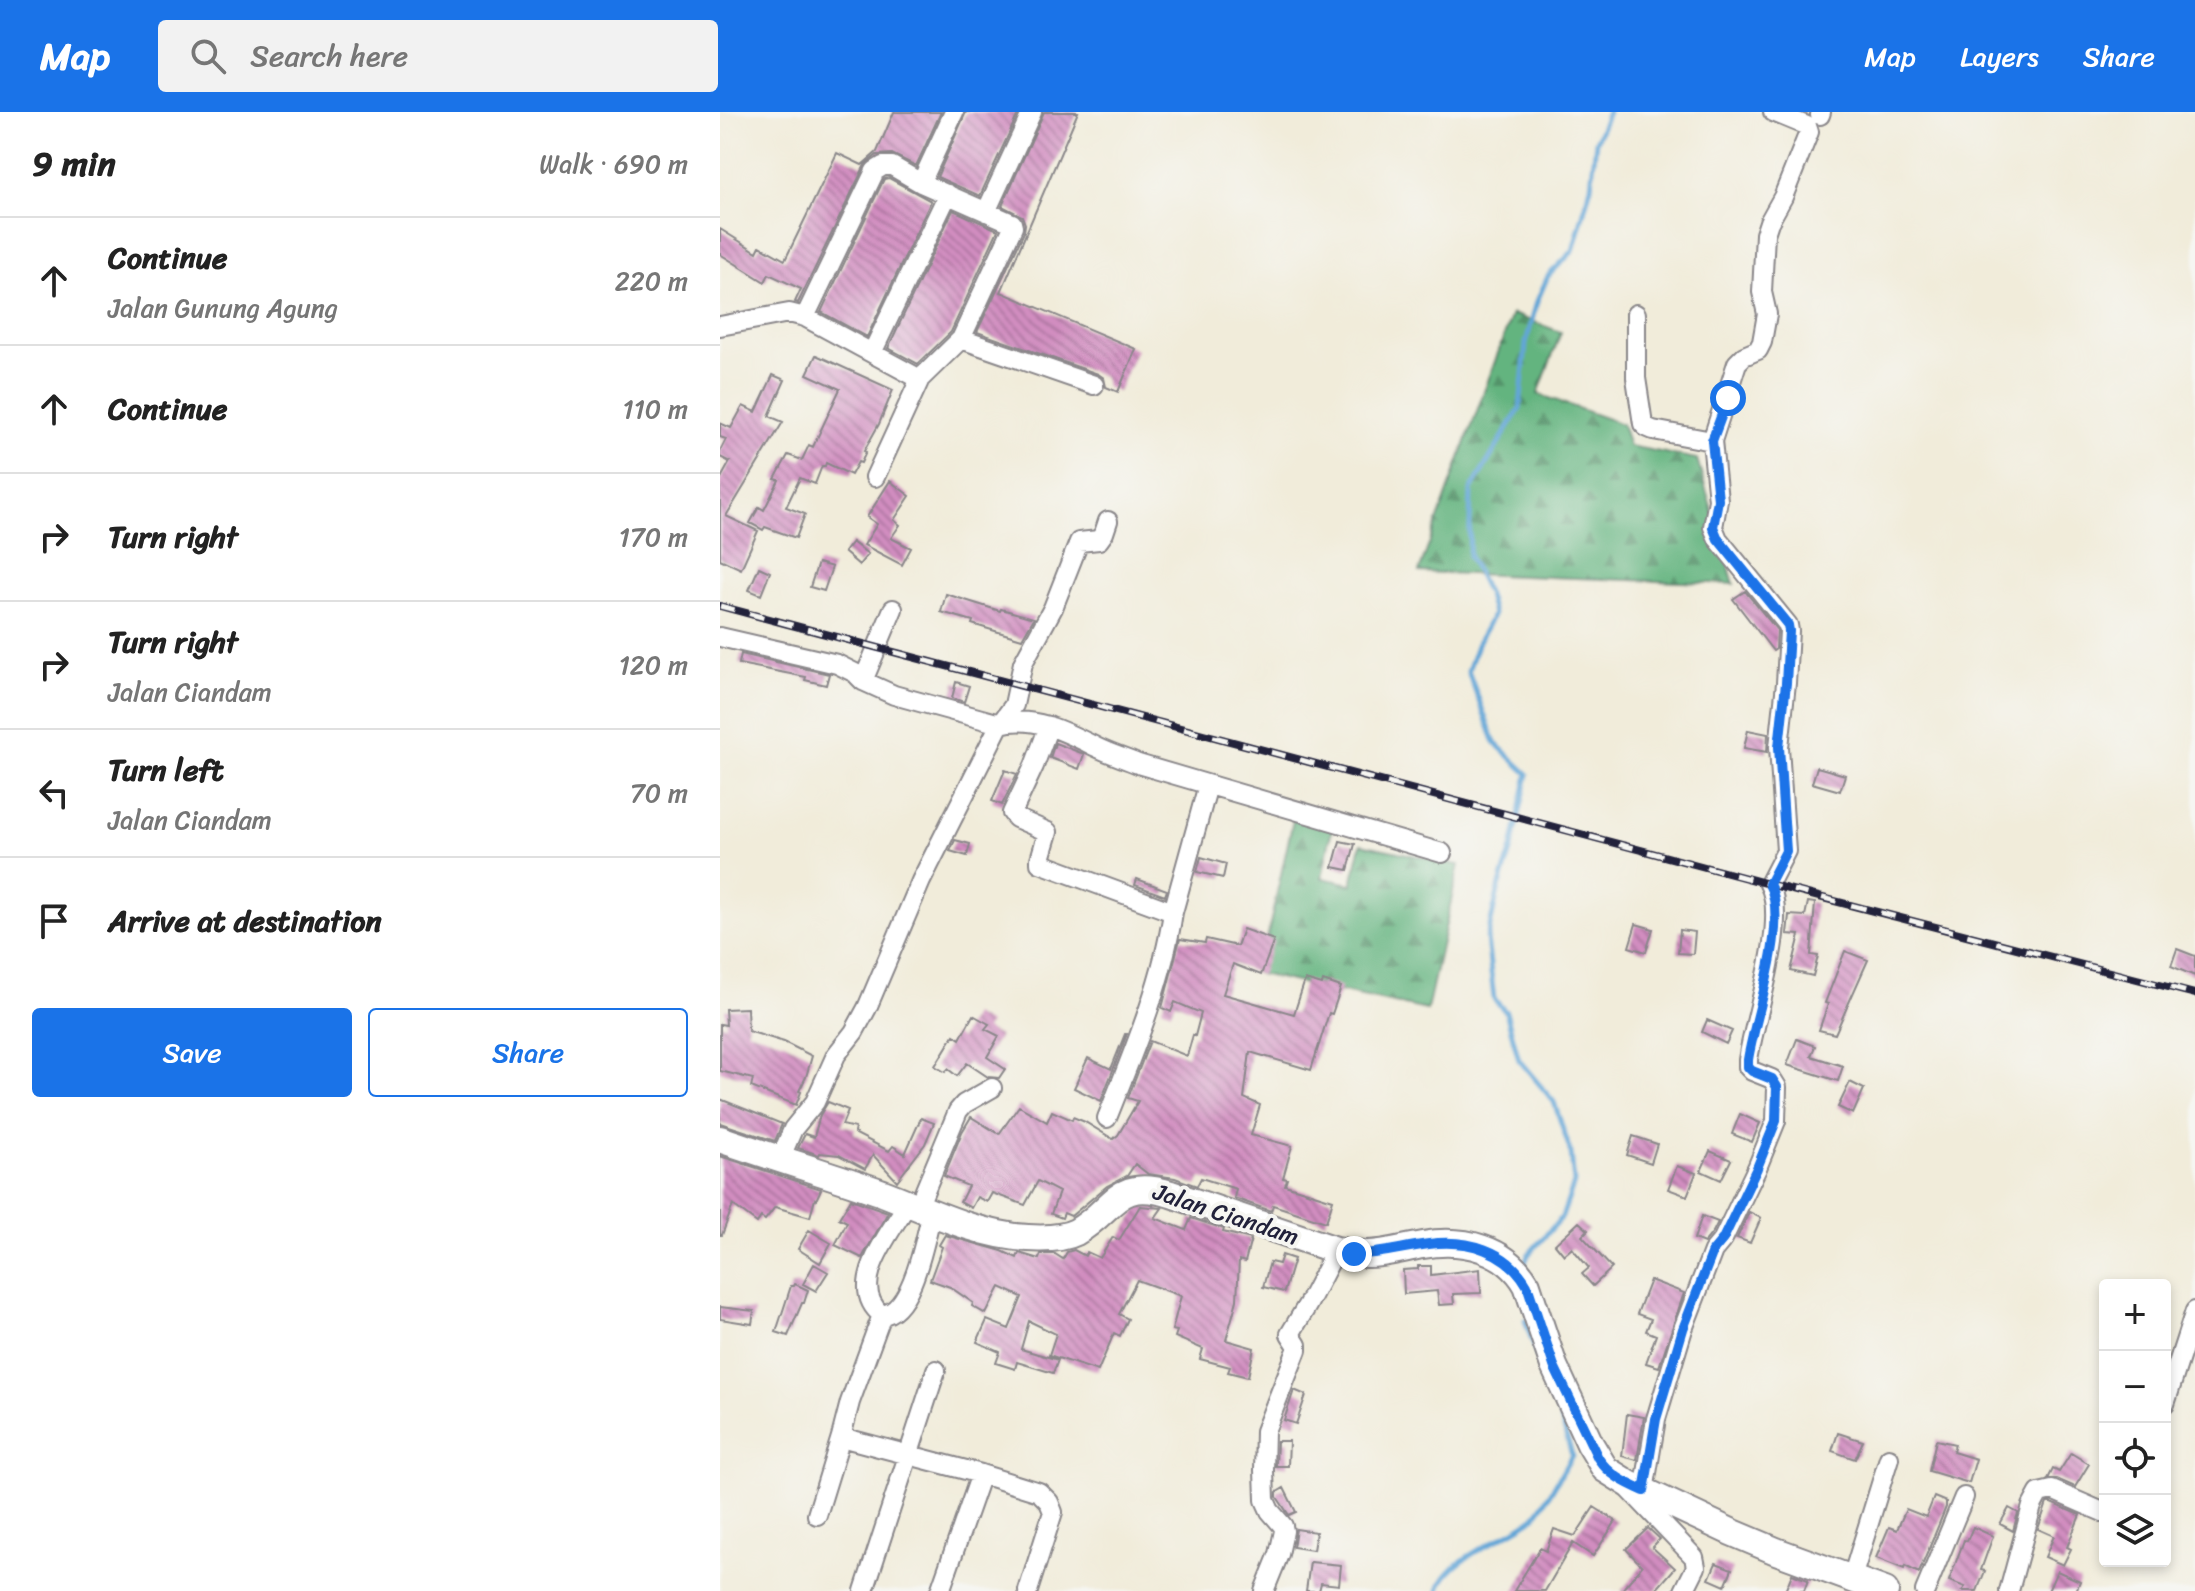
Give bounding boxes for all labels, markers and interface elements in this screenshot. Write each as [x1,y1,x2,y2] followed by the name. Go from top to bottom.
[158,20,718,92] search box
[40,23,110,90] text: Map
[250,29,408,83] text: Search here
[1864,32,1916,81] text: Map
[1960,32,2039,81] text: Layers
[2083,32,2155,81] text: Share
[186,34,230,78] icon: search
[32,134,116,194] text: 9 min
[539,141,688,187] text: Walk · 690 m
[108,231,227,285] text: Continue
[615,258,688,304] text: 220 m
[32,259,76,303] icon: ahead
[108,285,338,331] text: Jalan Gunung Agung
[1710,380,1746,416] route start
[108,382,227,436] text: Continue
[623,386,688,432] text: 110 m
[32,387,76,431] icon: ahead
[108,510,238,564] text: Turn right
[619,514,688,560] text: 170 m
[32,515,76,559] icon: right
[108,615,238,669] text: Turn right
[619,642,688,688] text: 120 m
[32,643,76,687] icon: right
[108,669,272,715] text: Jalan Ciandam
[108,743,224,797] text: Turn left
[630,770,688,816] text: 70 m
[32,771,76,815] icon: left
[108,797,272,843] text: Jalan Ciandam
[108,894,382,948] text: Arrive at destination
[32,899,76,943] icon: arrive
[32,1008,352,1097] button: Save
[368,1008,688,1097] button: Share
[1147,1170,1304,1257] street label: Jalan Ciandam
[1336,1236,1372,1272] route end
[2099,1279,2171,1567] map controls
[2099,1279,2171,1351] button: +
[2099,1351,2171,1423] button: −
[2099,1423,2171,1495] button: locate
[2099,1495,2171,1567] button: layers

